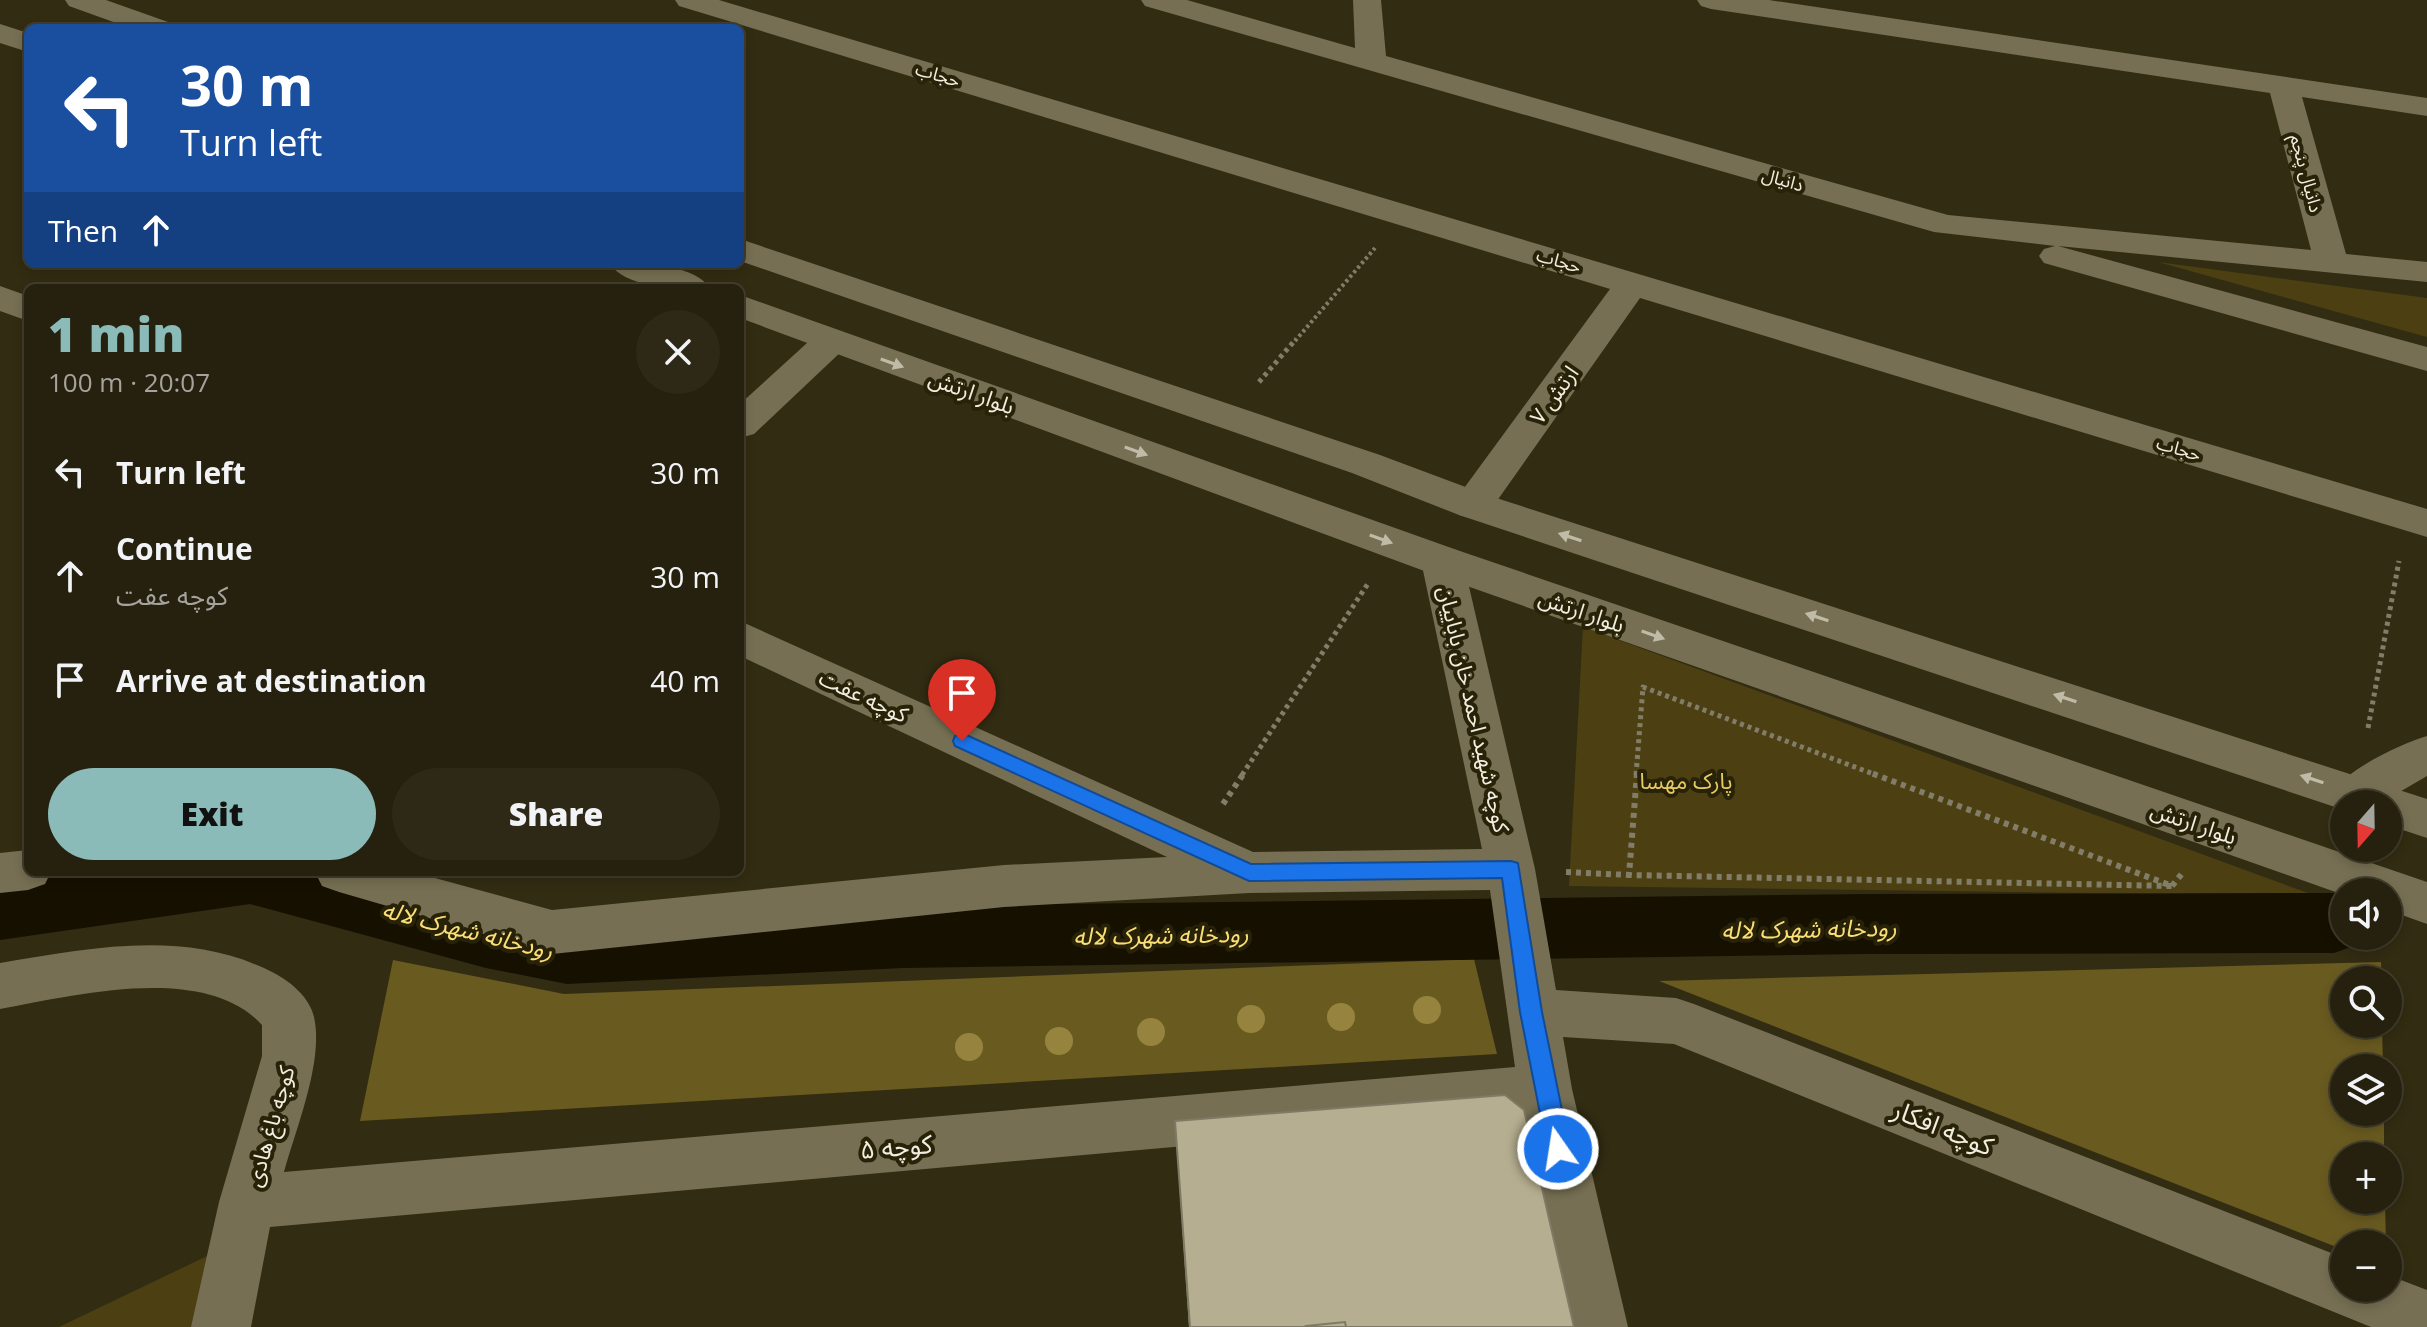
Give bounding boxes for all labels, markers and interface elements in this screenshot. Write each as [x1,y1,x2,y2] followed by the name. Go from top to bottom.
[180,46,314,122] text: 30 m
[48,56,152,160] icon: left
[913,56,963,92] street label: حجاب
[180,118,322,167] text: Turn left
[2283,131,2329,215] street label: دانیال پنجم
[1759,162,1807,196] street label: دانیال
[134,208,178,252] icon: ahead
[48,210,118,251] text: Then
[1534,242,1584,278] street label: حجاب
[48,301,184,366] text: 1 min
[636,310,720,394] button: close
[880,357,904,369] one-way arrow
[1522,359,1584,429] street label: ارتش ۷
[925,362,1019,420] street label: بلوار ارتش
[48,364,210,400] text: 100 m · 20:07
[2154,430,2204,466] street label: حجاب
[1125,445,1149,458] one-way arrow
[48,450,92,494] icon: left
[116,452,246,493] text: Turn left
[650,452,720,493] text: 30 m
[116,528,253,569] text: Continue
[1558,530,1582,542] one-way arrow
[1369,534,1393,546] one-way arrow
[48,554,92,598] icon: ahead
[650,556,720,597] text: 30 m
[116,577,228,613] text: کوچه عفت
[1535,581,1629,639] street label: بلوار ارتش
[1431,583,1518,836] street label: کوچه شهید احمد خان باباییان
[1805,611,1829,623] one-way arrow
[1641,629,1665,641] one-way arrow
[48,658,92,702] icon: arrive
[928,659,996,741] pin
[116,660,427,701] text: Arrive at destination
[650,660,720,701] text: 40 m
[814,661,914,730] street label: کوچه عفت
[940,671,984,715] icon: arrive
[2052,691,2076,703] one-way arrow
[1640,765,1733,796] park label: پارک مهسا
[48,768,376,860] button: Exit
[392,768,720,860] button: Share
[2299,772,2323,784] one-way arrow
[2330,790,2402,862] north arrow
[2330,790,2402,1302] map controls
[2147,793,2241,851] street label: بلوار ارتش
[2330,878,2402,950] button: sound
[379,892,557,966] water label: رودخانه شهرک لاله
[1721,910,1897,946] water label: رودخانه شهرک لاله
[1073,916,1249,952] water label: رودخانه شهرک لاله
[2330,966,2402,1038] button: search
[2330,1054,2402,1126] button: layers
[237,1061,304,1191] street label: کوچه باغ هادی
[1886,1090,1999,1164] street label: کوچه افکار
[1516,1107,1600,1191] position arrow
[858,1125,934,1167] street label: کوچه ۵
[2330,1142,2402,1214] button: +
[2330,1230,2402,1302] button: −

